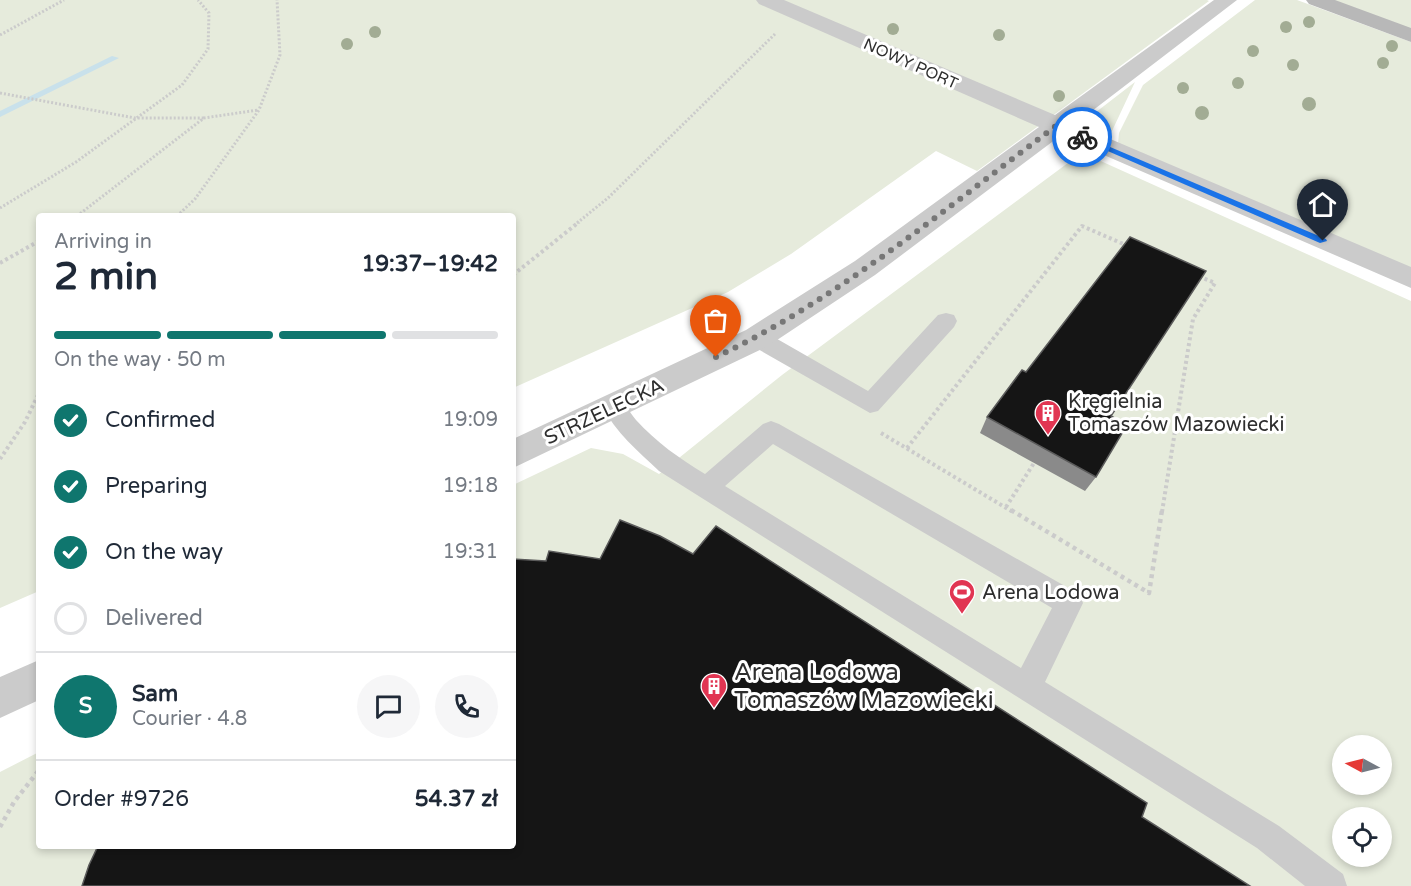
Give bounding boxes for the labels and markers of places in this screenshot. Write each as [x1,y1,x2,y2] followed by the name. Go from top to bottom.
[1297,179,1348,241] pin
[690,295,741,357] pin
[1068,390,1285,437] place label: Kręgielnia Tomaszów Mazowiecki
[1033,398,1063,436] building icon: Kręgielnia Tomaszów Mazowiecki
[947,577,977,615] sports icon: Arena Lodowa
[982,581,1119,605] place label: Arena Lodowa
[734,658,994,715] place label: Arena Lodowa Tomaszów Mazowiecki
[699,671,729,709] building icon: Arena Lodowa Tomaszów Mazowiecki

